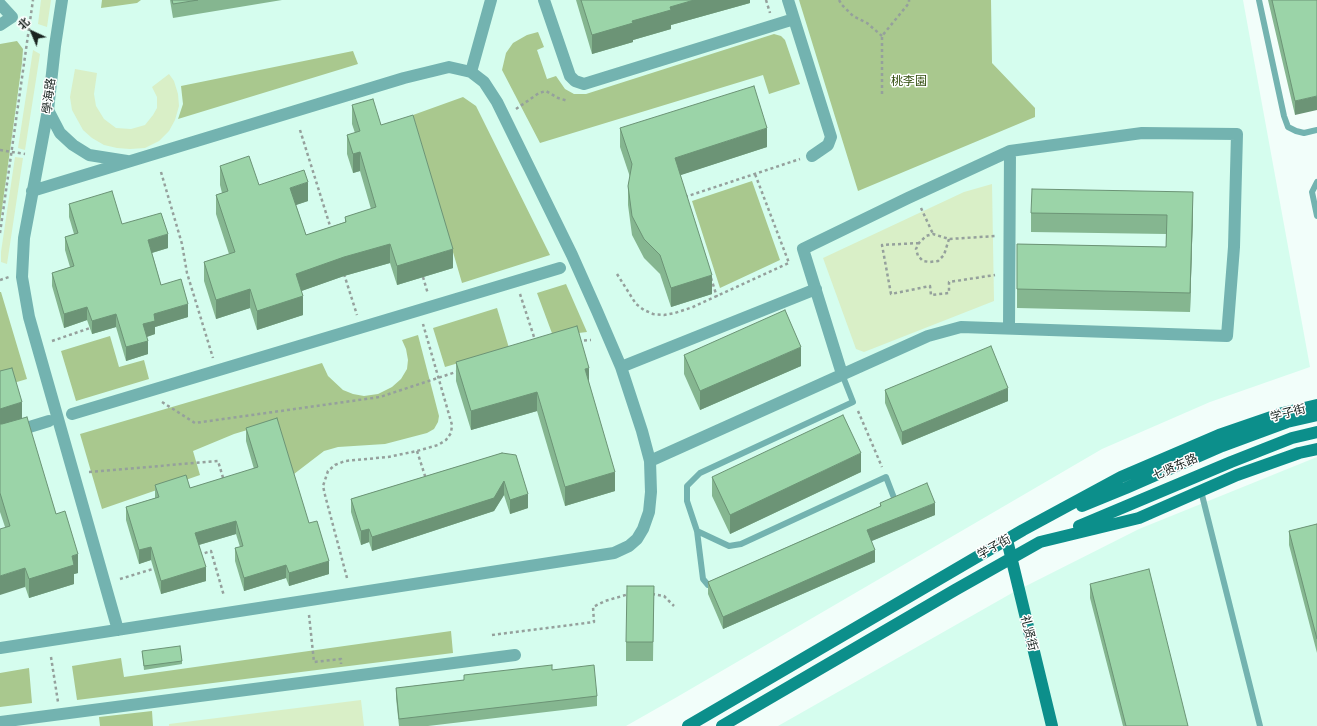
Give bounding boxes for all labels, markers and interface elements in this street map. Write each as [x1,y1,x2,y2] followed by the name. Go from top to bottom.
[12,12,52,52] north arrow
[15,15,32,32] text: 北
[891,74,927,88] park label: 桃李園
[40,77,58,115] street label: 學海路
[1269,401,1307,425] street label: 学子街
[1150,451,1200,483] street label: 七贤东路
[975,532,1013,562] street label: 学子街
[1018,614,1040,652] street label: 礼贤街

